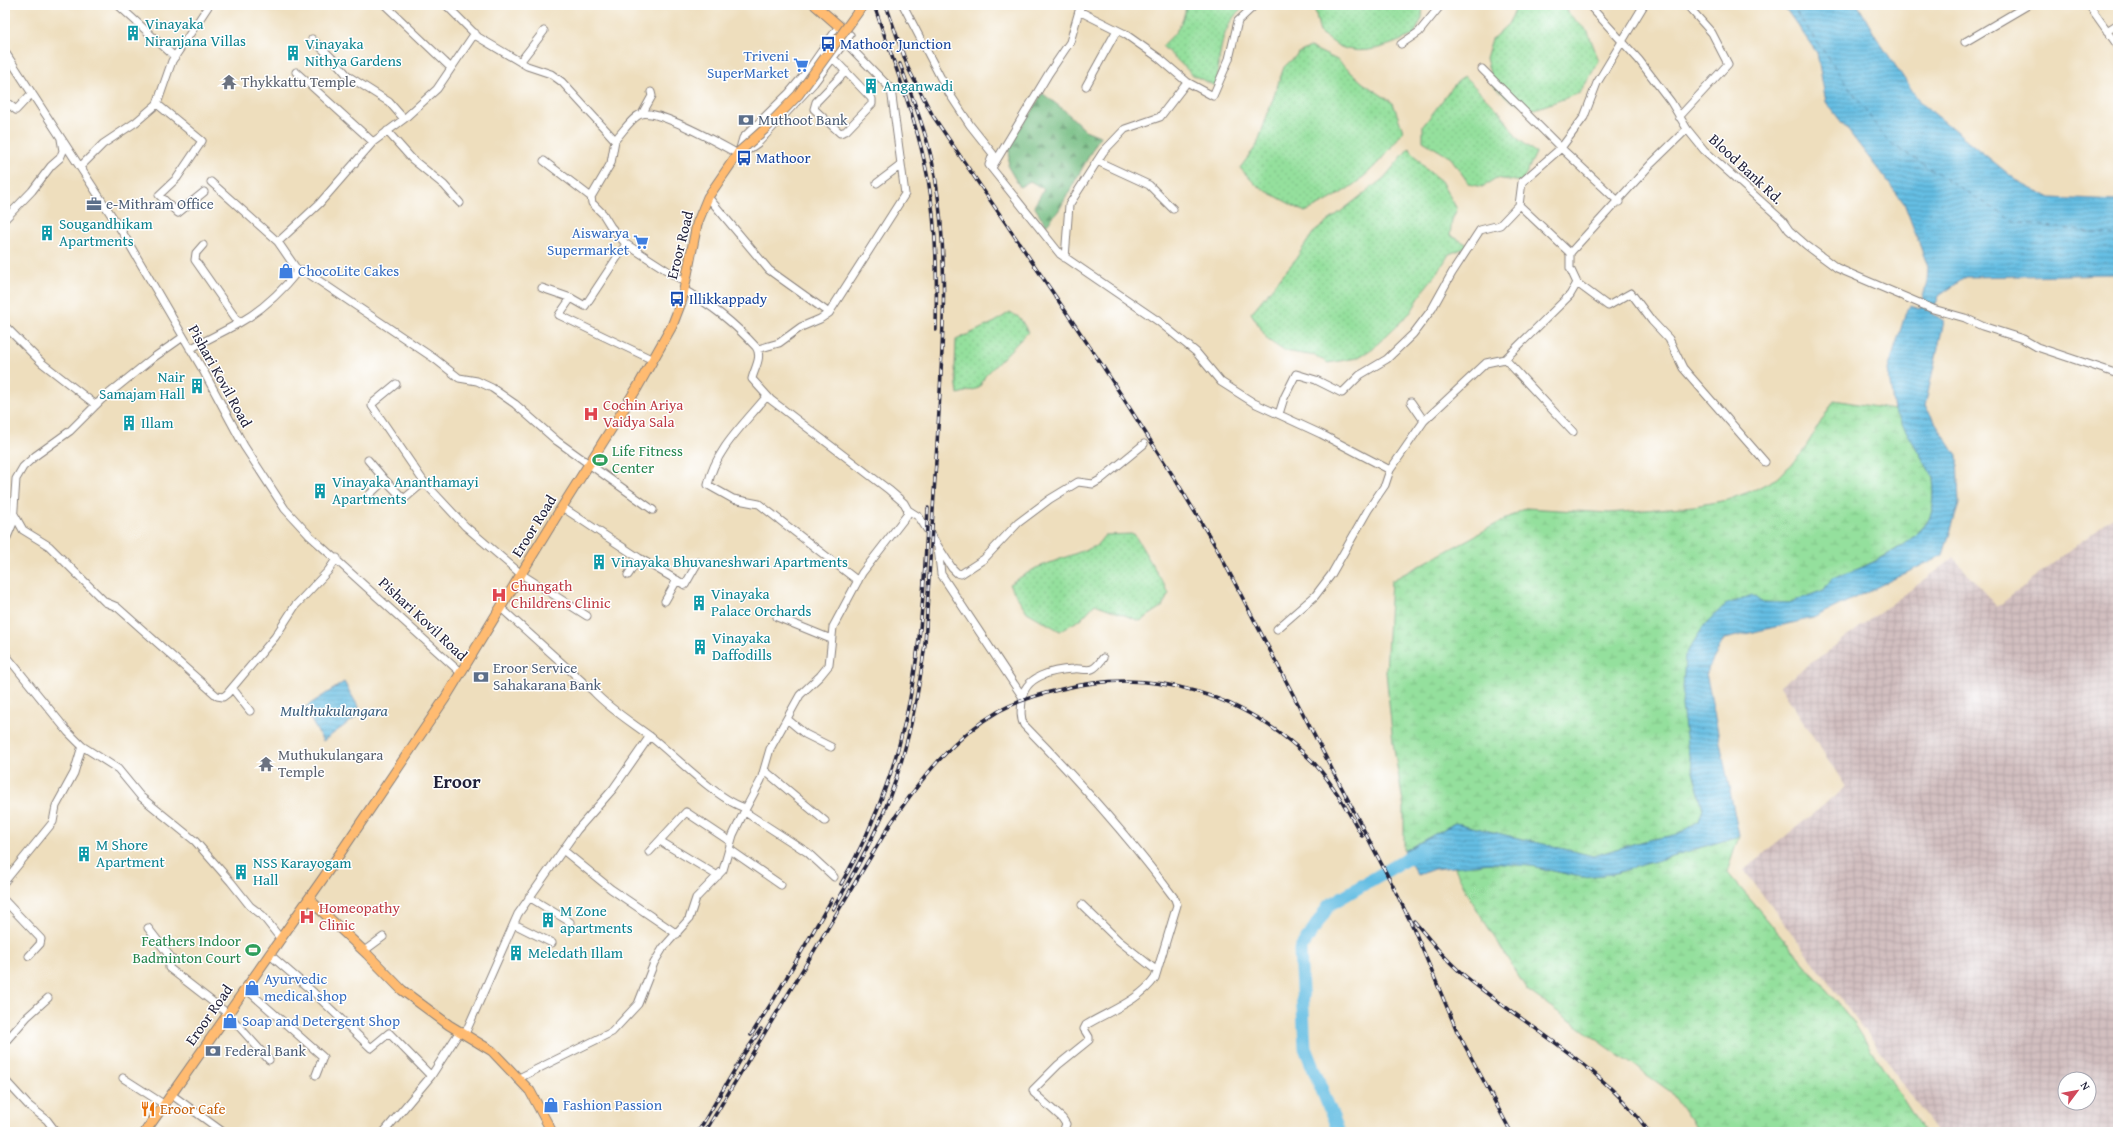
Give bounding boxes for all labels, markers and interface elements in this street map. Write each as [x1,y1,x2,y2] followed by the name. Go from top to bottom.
[145,13,246,51] place label: Vinayaka Niranjana Villas
[124,24,142,42] building icon: Vinayaka Niranjana Villas
[305,33,402,71] place label: Vinayaka Nithya Gardens
[840,33,952,54] place label: Mathoor Junction
[819,35,837,53] bus stop icon: Mathoor Junction
[284,44,302,62] building icon: Vinayaka Nithya Gardens
[707,45,790,83] place label: Triveni SuperMarket
[792,56,810,74] supermarket icon: Triveni SuperMarket
[241,71,356,92] place label: Thykkattu Temple
[220,73,238,91] temple icon: Thykkattu Temple
[883,75,953,96] place label: Anganwadi
[862,77,880,95] building icon: Anganwadi
[758,109,848,130] place label: Muthoot Bank
[737,111,755,129] bank icon: Muthoot Bank
[1705,129,1788,209] street label: Blood Bank Rd.
[756,147,811,168] place label: Mathoor
[735,149,753,167] bus stop icon: Mathoor
[106,193,214,214] place label: e-Mithram Office
[85,195,103,213] office icon: e-Mithram Office
[661,209,698,281] street label: Eroor Road
[59,213,153,251] place label: Sougandhikam Apartments
[547,222,630,260] place label: Aiswarya Supermarket
[38,224,56,242] building icon: Sougandhikam Apartments
[632,233,650,251] supermarket icon: Aiswarya Supermarket
[298,260,399,281] place label: ChocoLite Cakes
[277,262,295,280] shop icon: ChocoLite Cakes
[689,288,768,309] place label: Illikkappady
[668,290,686,308] bus stop icon: Illikkappady
[184,321,257,431] street label: Pishari Kovil Road
[99,366,185,404] place label: Nair Samajam Hall
[188,377,206,395] building icon: Nair Samajam Hall
[603,394,683,432] place label: Cochin Ariya Vaidya Sala
[582,405,600,423] hospital icon: Cochin Ariya Vaidya Sala
[141,412,174,433] place label: Illam
[120,414,138,432] building icon: Illam
[612,440,683,478] place label: Life Fitness Center
[591,451,609,469] sports icon: Life Fitness Center
[332,471,479,509] place label: Vinayaka Ananthamayi Apartments
[311,482,329,500] building icon: Vinayaka Ananthamayi Apartments
[506,491,561,561] street label: Eroor Road
[611,551,848,572] place label: Vinayaka Bhuvaneshwari Apartments
[590,553,608,571] building icon: Vinayaka Bhuvaneshwari Apartments
[374,572,472,665] street label: Pishari Kovil Road
[511,575,611,613] place label: Chungath Childrens Clinic
[711,583,811,621] place label: Vinayaka Palace Orchards
[490,586,508,604] hospital icon: Chungath Childrens Clinic
[690,594,708,612] building icon: Vinayaka Palace Orchards
[712,627,772,665] place label: Vinayaka Daffodills
[691,638,709,656] building icon: Vinayaka Daffodills
[493,657,602,695] place label: Eroor Service Sahakarana Bank
[472,668,490,686] bank icon: Eroor Service Sahakarana Bank
[280,698,389,722] water label: Multhukulangara
[278,744,383,782] place label: Muthukulangara Temple
[257,755,275,773] temple icon: Muthukulangara Temple
[433,767,481,795] district label: Eroor
[96,834,165,872] place label: M Shore Apartment
[75,845,93,863] building icon: M Shore Apartment
[253,852,352,890] place label: NSS Karayogam Hall
[232,863,250,881] building icon: NSS Karayogam Hall
[319,897,400,935] place label: Homeopathy Clinic
[560,900,633,938] place label: M Zone apartments
[298,908,316,926] hospital icon: Homeopathy Clinic
[539,911,557,929] building icon: M Zone apartments
[132,930,242,968] place label: Feathers Indoor Badminton Court
[244,941,262,959] sports icon: Feathers Indoor Badminton Court
[528,942,624,963] place label: Meledath Illam
[507,944,525,962] building icon: Meledath Illam
[264,968,347,1006] place label: Ayurvedic medical shop
[243,979,261,997] shop icon: Ayurvedic medical shop
[180,980,237,1049] street label: Eroor Road
[242,1010,400,1031] place label: Soap and Detergent Shop
[221,1012,239,1030] shop icon: Soap and Detergent Shop
[225,1040,306,1061] place label: Federal Bank
[204,1042,222,1060] bank icon: Federal Bank
[2057,1071,2097,1111] north arrow
[2077,1078,2095,1094] text: N
[563,1094,663,1115] place label: Fashion Passion
[542,1096,560,1114] shop icon: Fashion Passion
[160,1098,225,1119] place label: Eroor Cafe
[139,1100,157,1118] restaurant icon: Eroor Cafe

